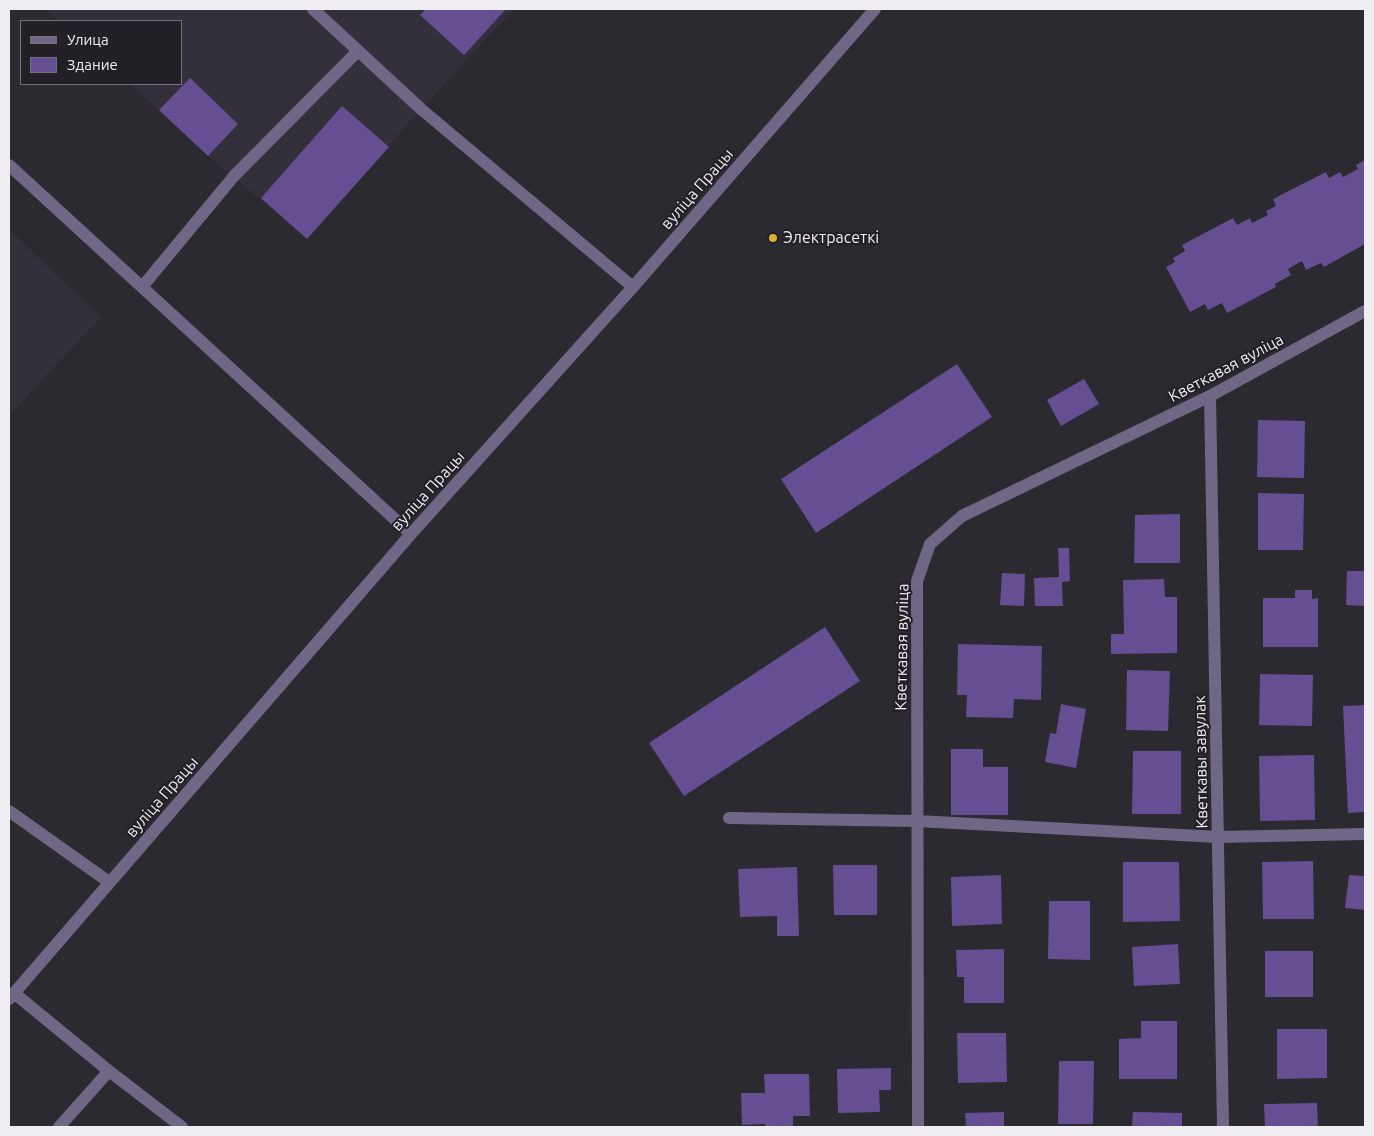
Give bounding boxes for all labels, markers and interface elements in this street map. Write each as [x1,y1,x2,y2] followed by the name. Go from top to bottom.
[20,20,182,85] legend
[67,31,109,48] text: Улица
[67,56,118,73] text: Здание
[657,145,737,233] street label: вуліца Працы
[783,228,879,248] place label: Электрасеткі
[767,232,779,244] marker: Электрасеткі
[1165,330,1287,406] street label: Кветкавая вуліца
[387,447,469,535] street label: вуліца Працы
[891,583,913,711] street label: Кветкавая вуліца
[1190,695,1212,829] street label: Кветкавы завулак
[122,753,202,841] street label: вуліца Працы

